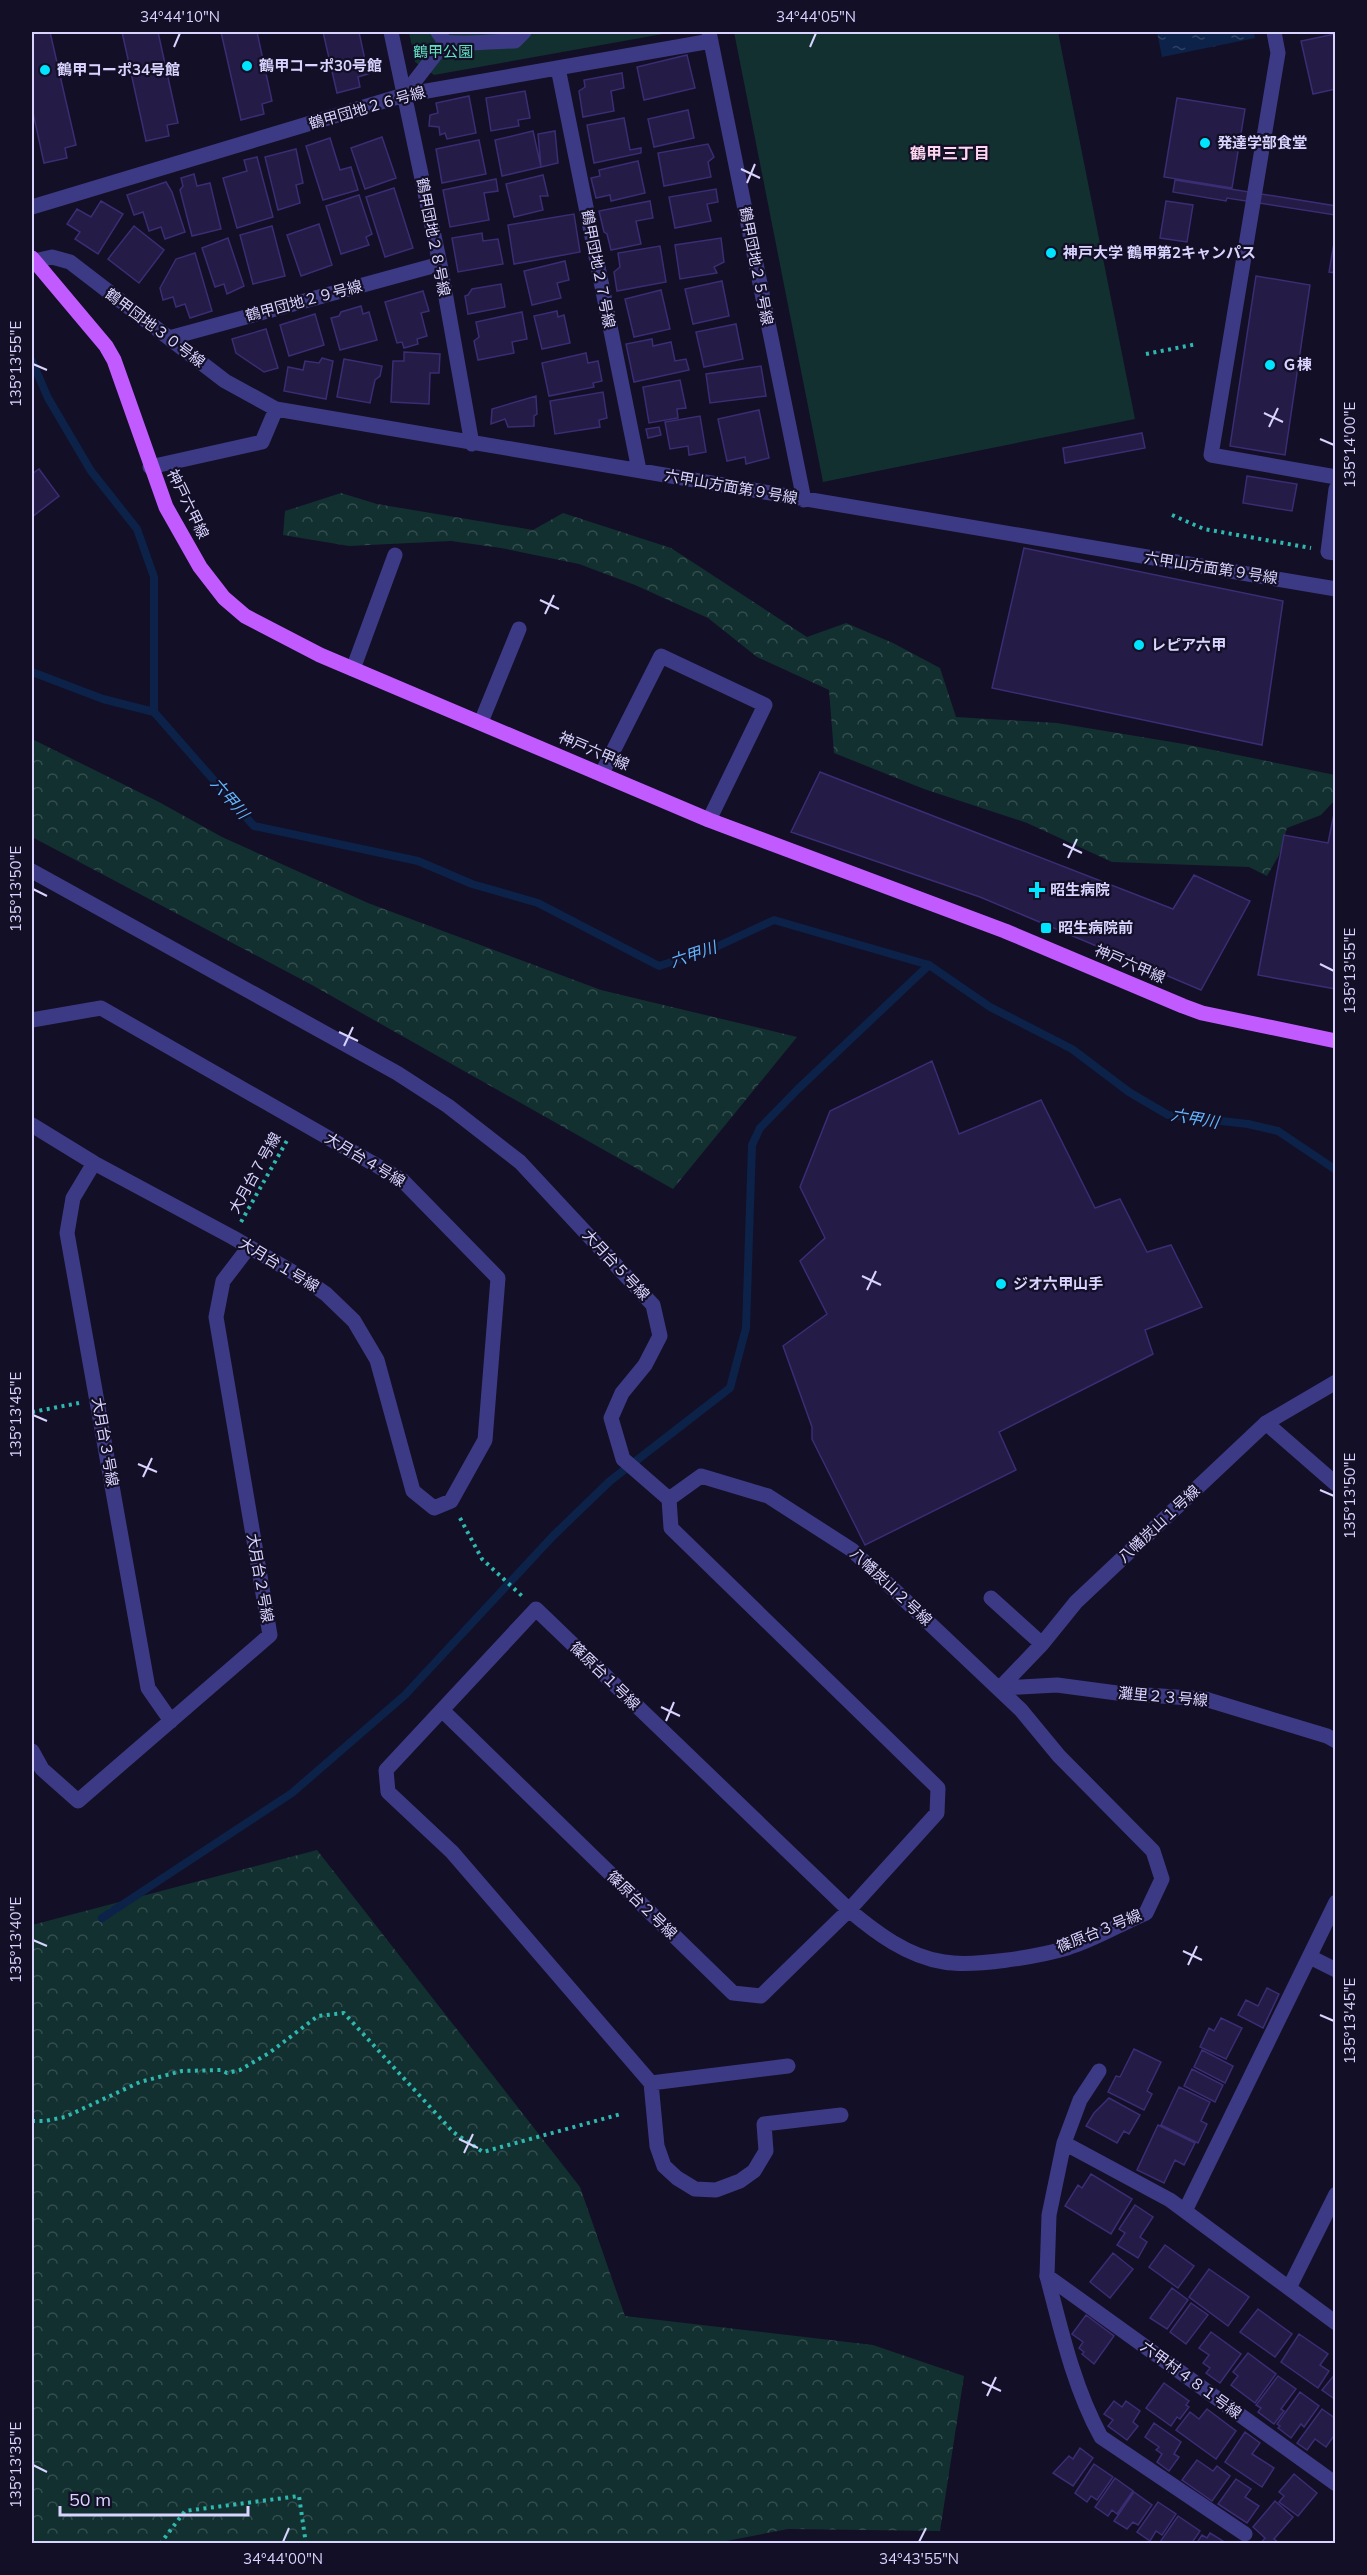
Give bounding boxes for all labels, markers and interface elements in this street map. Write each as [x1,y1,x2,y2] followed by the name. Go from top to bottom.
[140,7,220,26] text: 34°44'10"N
[776,7,856,26] text: 34°44'05"N
[413,42,473,61] park label: 鶴甲公園
[259,56,382,75] place label: 鶴甲コーポ30号館
[240,59,254,73] marker: 鶴甲コーポ30号館
[57,60,180,79] place label: 鶴甲コーポ34号館
[38,63,52,77] marker: 鶴甲コーポ34号館
[307,82,427,133] street label: 鶴甲団地２６号線
[1217,133,1307,152] place label: 発達学部食堂
[1198,136,1212,150] marker: 発達学部食堂
[910,143,990,163] district label: 鶴甲三丁目
[413,176,454,298] street label: 鶴甲団地２８号線
[736,205,777,327] street label: 鶴甲団地２５号線
[578,208,619,330] street label: 鶴甲団地２７号線
[1062,243,1256,262] place label: 神戸大学 鶴甲第2キャンパス
[1044,246,1058,260] marker: 神戸大学 鶴甲第2キャンパス
[243,276,364,325] street label: 鶴甲団地２９号線
[102,284,209,371] street label: 鶴甲団地３０号線
[6,321,25,407] text: 135°13'55"E
[1282,355,1312,374] place label: Ｇ棟
[1263,358,1277,372] marker: Ｇ棟
[1340,402,1359,488] text: 135°14'00"E
[663,465,799,508] street label: 六甲山方面第９号線
[163,466,213,542] street label: 神戸六甲線
[1143,548,1279,587] street label: 六甲山方面第９号線
[1151,635,1226,654] place label: レピア六甲
[1132,638,1146,652] marker: レピア六甲
[556,727,632,774] street label: 神戸六甲線
[207,773,255,824] water label: 六甲川
[6,846,25,932] text: 135°13'50"E
[1050,880,1110,899] place label: 昭生病院
[1028,881,1046,899] marker: 昭生病院
[1058,918,1133,937] place label: 昭生病院前
[1039,921,1053,935] marker: 昭生病院前
[1340,928,1359,1014] text: 135°13'55"E
[667,936,721,971] water label: 六甲川
[1092,940,1168,987] street label: 神戸六甲線
[1170,1104,1222,1132] water label: 六甲川
[322,1128,409,1191] street label: 大月台４号線
[224,1129,285,1217] street label: 大月台７号線
[579,1225,654,1304] street label: 大月台５号線
[236,1233,323,1296] street label: 大月台１号線
[1013,1274,1103,1293] place label: ジオ六甲山手
[994,1277,1008,1291] marker: ジオ六甲山手
[6,1372,25,1458] text: 135°13'45"E
[88,1396,123,1488] street label: 大月台３号線
[1340,1453,1359,1539] text: 135°13'50"E
[1114,1481,1204,1566] street label: 八幡炭山１号線
[243,1532,278,1624] street label: 大月台２号線
[846,1544,936,1629] street label: 八幡炭山２号線
[566,1638,644,1714] street label: 篠原台１号線
[1117,1683,1209,1710] street label: 灘里２３号線
[603,1867,681,1943] street label: 篠原台２号線
[6,1897,25,1983] text: 135°13'40"E
[1054,1905,1144,1956] street label: 篠原台３号線
[1340,1978,1359,2064] text: 135°13'45"E
[1137,2337,1245,2423] street label: 六甲村４８１号線
[6,2422,25,2508] text: 135°13'35"E
[60,2479,248,2517] scale bar
[69,2488,111,2511] text: 50 m
[243,2549,323,2568] text: 34°44'00"N
[879,2549,959,2568] text: 34°43'55"N

